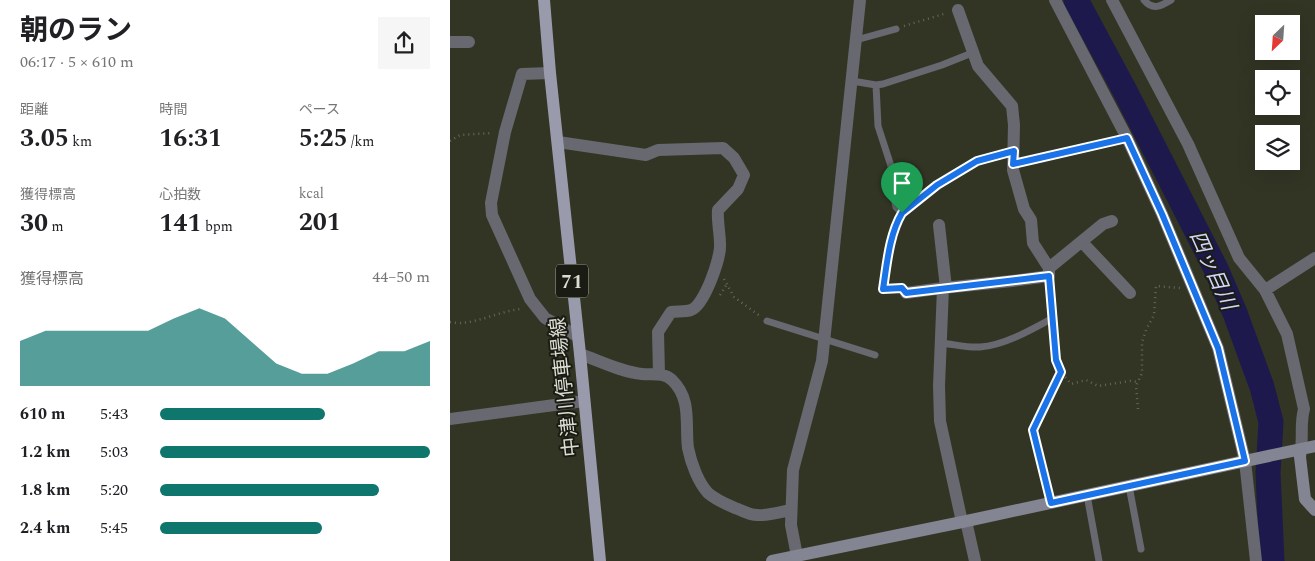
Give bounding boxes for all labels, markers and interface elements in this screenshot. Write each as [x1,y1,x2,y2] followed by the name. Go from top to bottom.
[20,9,132,52] text: 朝のラン
[1255,15,1300,60] north arrow
[1255,15,1300,170] map controls
[378,17,430,69] button: share
[20,50,134,74] text: 06:17 · 5 × 610 m
[1255,70,1300,115] button: locate
[20,99,48,120] text: 距離
[159,99,187,120] text: 時間
[299,99,340,120] text: ペース
[20,120,69,158] text: 3.05
[159,120,222,158] text: 16:31
[299,120,347,158] text: 5:25
[1255,125,1300,170] button: layers
[69,131,92,152] text: km
[347,131,374,152] text: /km
[881,162,923,213] pin
[888,169,916,197] icon: arrive
[299,183,324,204] text: kcal
[20,184,76,205] text: 獲得標高
[159,184,201,205] text: 心拍数
[299,204,341,242] text: 201
[20,205,48,243] text: 30
[159,205,201,243] text: 141
[48,216,64,237] text: m
[201,216,233,237] text: bpm
[1180,226,1245,317] water label: 四ッ目川
[556,264,588,298] road number: 71
[372,265,430,289] text: 44–50 m
[20,267,84,291] text: 獲得標高
[543,316,587,458] street label: 中津川停車場線
[20,402,65,426] text: 610 m
[100,402,128,426] text: 5:43
[20,440,70,464] text: 1.2 km
[100,440,128,464] text: 5:03
[20,478,70,502] text: 1.8 km
[100,478,128,502] text: 5:20
[20,516,70,540] text: 2.4 km
[100,516,128,540] text: 5:45

